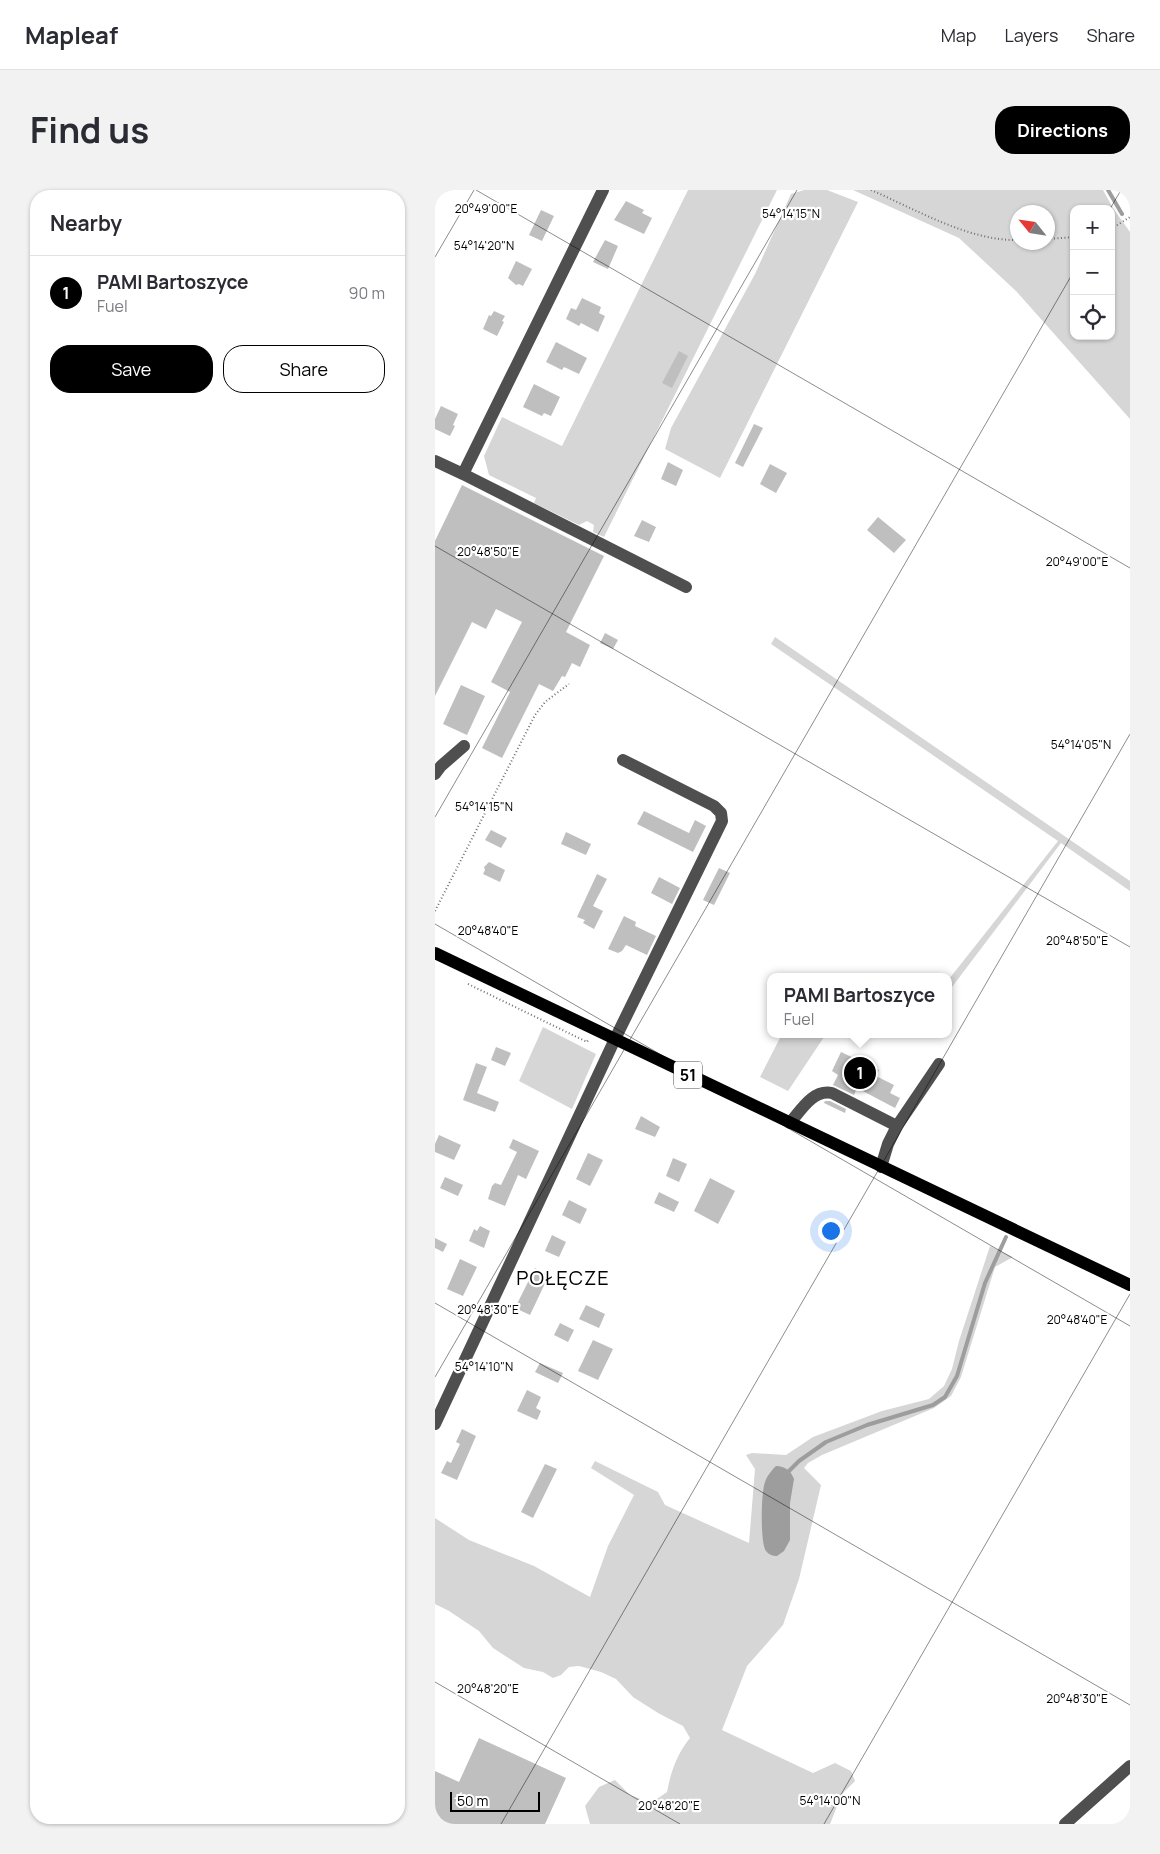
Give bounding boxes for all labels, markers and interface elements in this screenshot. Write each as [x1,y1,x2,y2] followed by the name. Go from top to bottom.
[25,18,118,51] text: Mapleaf
[941,23,976,47] text: Map
[1004,23,1058,47] text: Layers
[1086,23,1135,47] text: Share
[30,106,149,154] text: Find us
[995,106,1130,154] button: Directions
[455,200,518,217] text: 20°49'00"E
[762,205,820,222] text: 54°14'15"N
[1010,205,1055,250] north arrow
[1070,205,1115,340] map controls
[1070,205,1115,250] button: +
[50,209,122,237] text: Nearby
[454,237,514,254] text: 54°14'20"N
[1070,250,1115,295] button: −
[97,269,249,295] text: PAMI Bartoszyce
[62,282,70,304] text: 1
[349,282,385,304] text: 90 m
[97,295,128,317] text: Fuel
[1070,295,1115,340] button: locate
[50,345,213,393] button: Save
[223,345,385,393] button: Share
[457,543,519,560] text: 20°48'50"E
[1046,553,1109,570] text: 20°49'00"E
[1051,736,1111,753] text: 54°14'05"N
[455,798,513,815] text: 54°14'15"N
[458,922,518,939] text: 20°48'40"E
[1046,932,1108,949] text: 20°48'50"E
[767,973,952,1038] popup
[784,982,935,1008] text: PAMI Bartoszyce
[784,1008,814,1030] text: Fuel
[844,1054,876,1092] pin: 1
[674,1062,702,1088] road number: 51
[818,1218,844,1244] your location
[516,1264,610,1291] district label: POŁĘCZE
[457,1301,519,1318] text: 20°48'30"E
[1047,1311,1107,1328] text: 20°48'40"E
[455,1358,513,1375] text: 54°14'10"N
[457,1680,519,1697] text: 20°48'20"E
[1046,1690,1108,1707] text: 20°48'30"E
[450,1789,540,1812] scale bar
[457,1791,488,1810] text: 50 m
[800,1792,860,1809] text: 54°14'00"N
[638,1797,700,1814] text: 20°48'20"E

